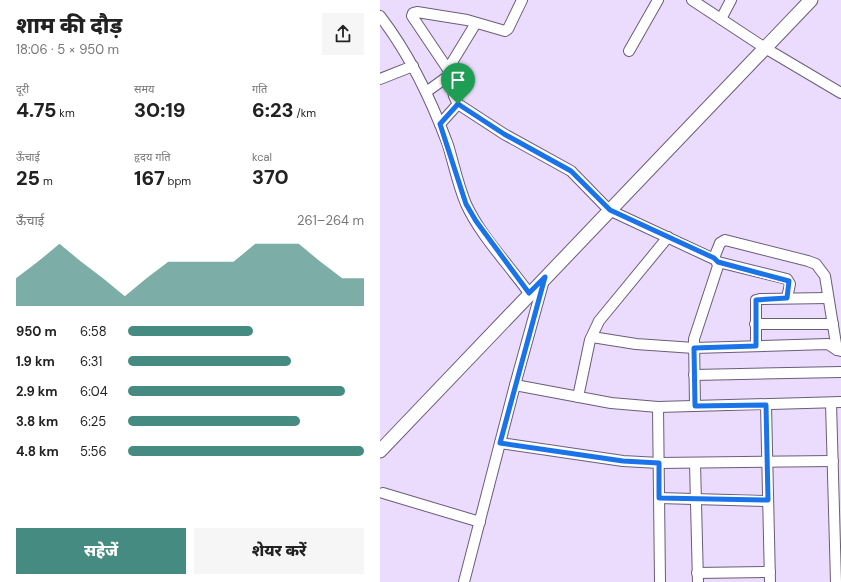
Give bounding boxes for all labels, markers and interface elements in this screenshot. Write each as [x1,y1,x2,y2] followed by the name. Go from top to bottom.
[16,11,122,40] text: शाम की दौड़
[322,13,364,55] button: share
[16,41,119,58] text: 18:06 · 5 × 950 m
[441,63,475,104] pin
[447,69,469,91] icon: arrive
[16,82,29,96] text: दूरी
[134,82,154,96] text: समय
[252,82,267,96] text: गति
[16,97,56,123] text: 4.75
[134,97,185,123] text: 30:19
[252,97,294,123] text: 6:23
[56,106,75,120] text: km
[294,106,316,120] text: /km
[16,150,40,164] text: ऊँचाई
[134,150,171,164] text: हृदय गति
[252,150,272,164] text: kcal
[252,164,289,190] text: 370
[16,165,40,191] text: 25
[134,165,165,191] text: 167
[40,174,53,188] text: m
[165,174,191,188] text: bpm
[16,212,44,229] text: ऊँचाई
[297,212,364,229] text: 261–264 m
[16,323,57,340] text: 950 m
[80,323,107,340] text: 6:58
[16,353,55,370] text: 1.9 km
[80,353,102,370] text: 6:31
[16,383,57,400] text: 2.9 km
[80,383,108,400] text: 6:04
[16,413,58,430] text: 3.8 km
[80,413,106,430] text: 6:25
[16,443,59,460] text: 4.8 km
[80,443,107,460] text: 5:56
[16,528,186,574] button: सहेजें
[194,528,364,574] button: शेयर करें

